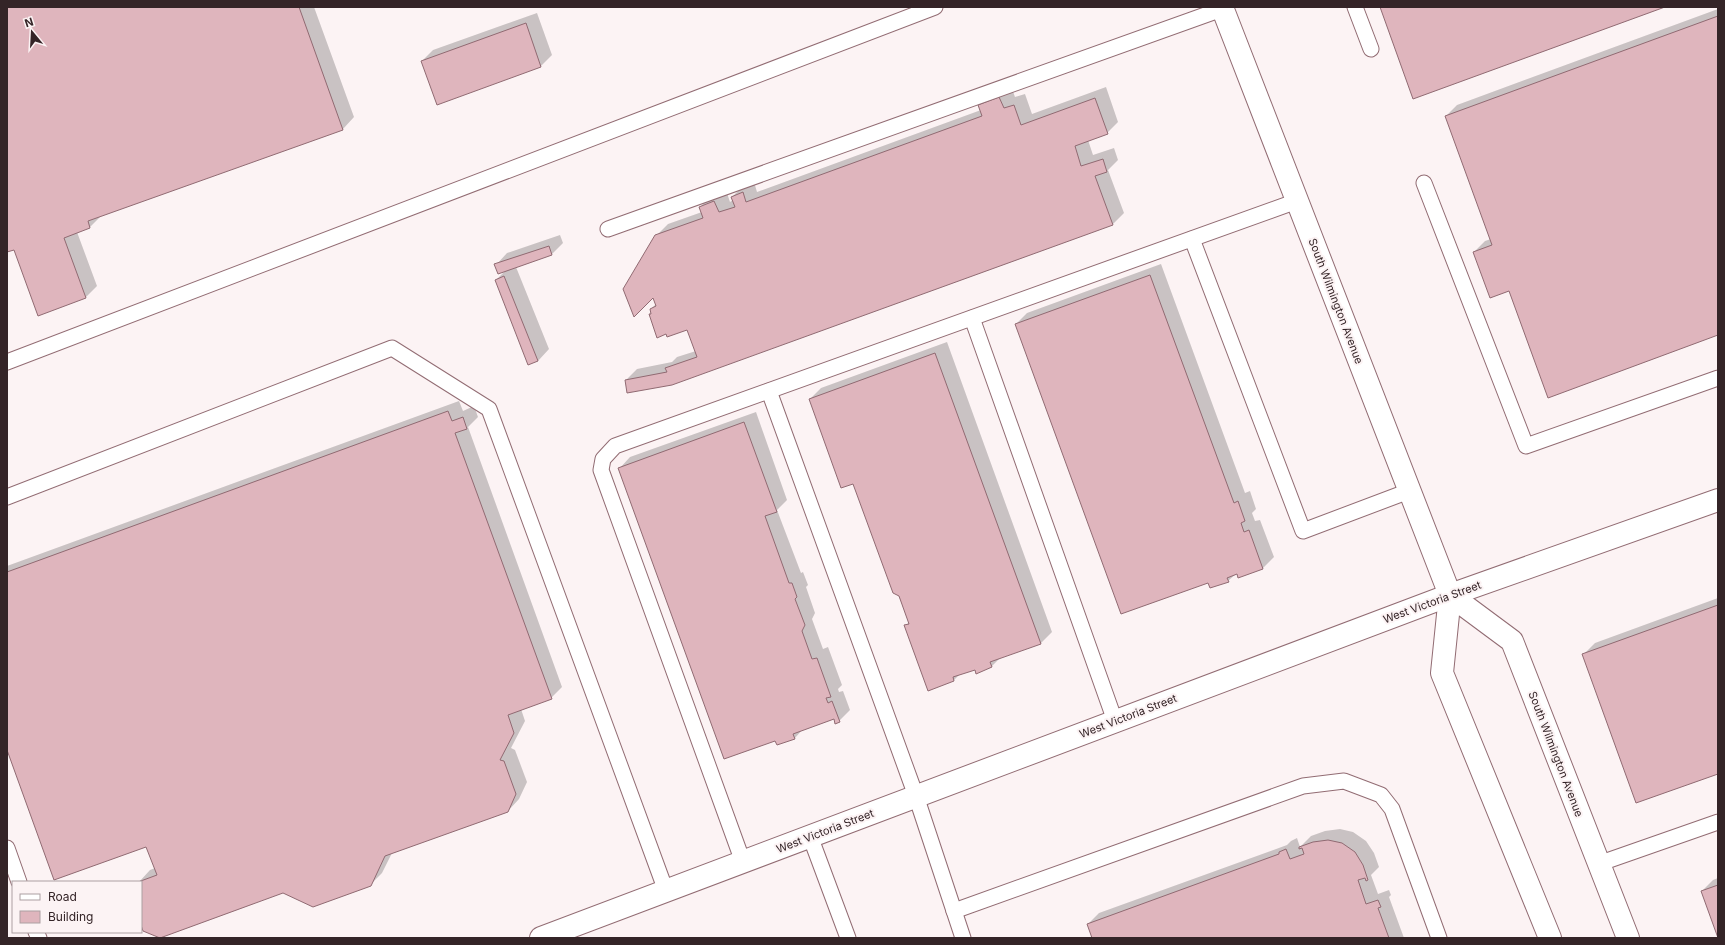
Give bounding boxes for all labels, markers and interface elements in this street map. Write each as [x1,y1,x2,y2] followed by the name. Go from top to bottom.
[12,12,52,52] north arrow
[23,15,35,30] text: N
[1306,236,1366,366] street label: South Wilmington Avenue
[1381,578,1483,626] street label: West Victoria Street
[1526,689,1586,819] street label: South Wilmington Avenue
[1077,691,1179,741] street label: West Victoria Street
[774,806,876,856] street label: West Victoria Street
[12,881,142,933] legend
[48,889,77,904] text: Road
[48,909,93,924] text: Building

